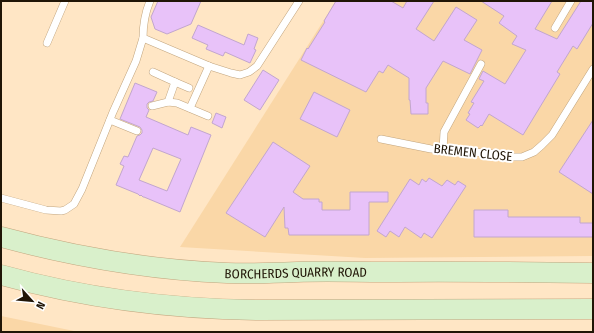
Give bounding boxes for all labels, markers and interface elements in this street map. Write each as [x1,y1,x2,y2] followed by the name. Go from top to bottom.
[433,141,513,164] street label: BREMEN CLOSE
[224,265,367,281] street label: BORCHERDS QUARRY ROAD
[12,281,52,321] north arrow
[33,299,48,311] text: N

